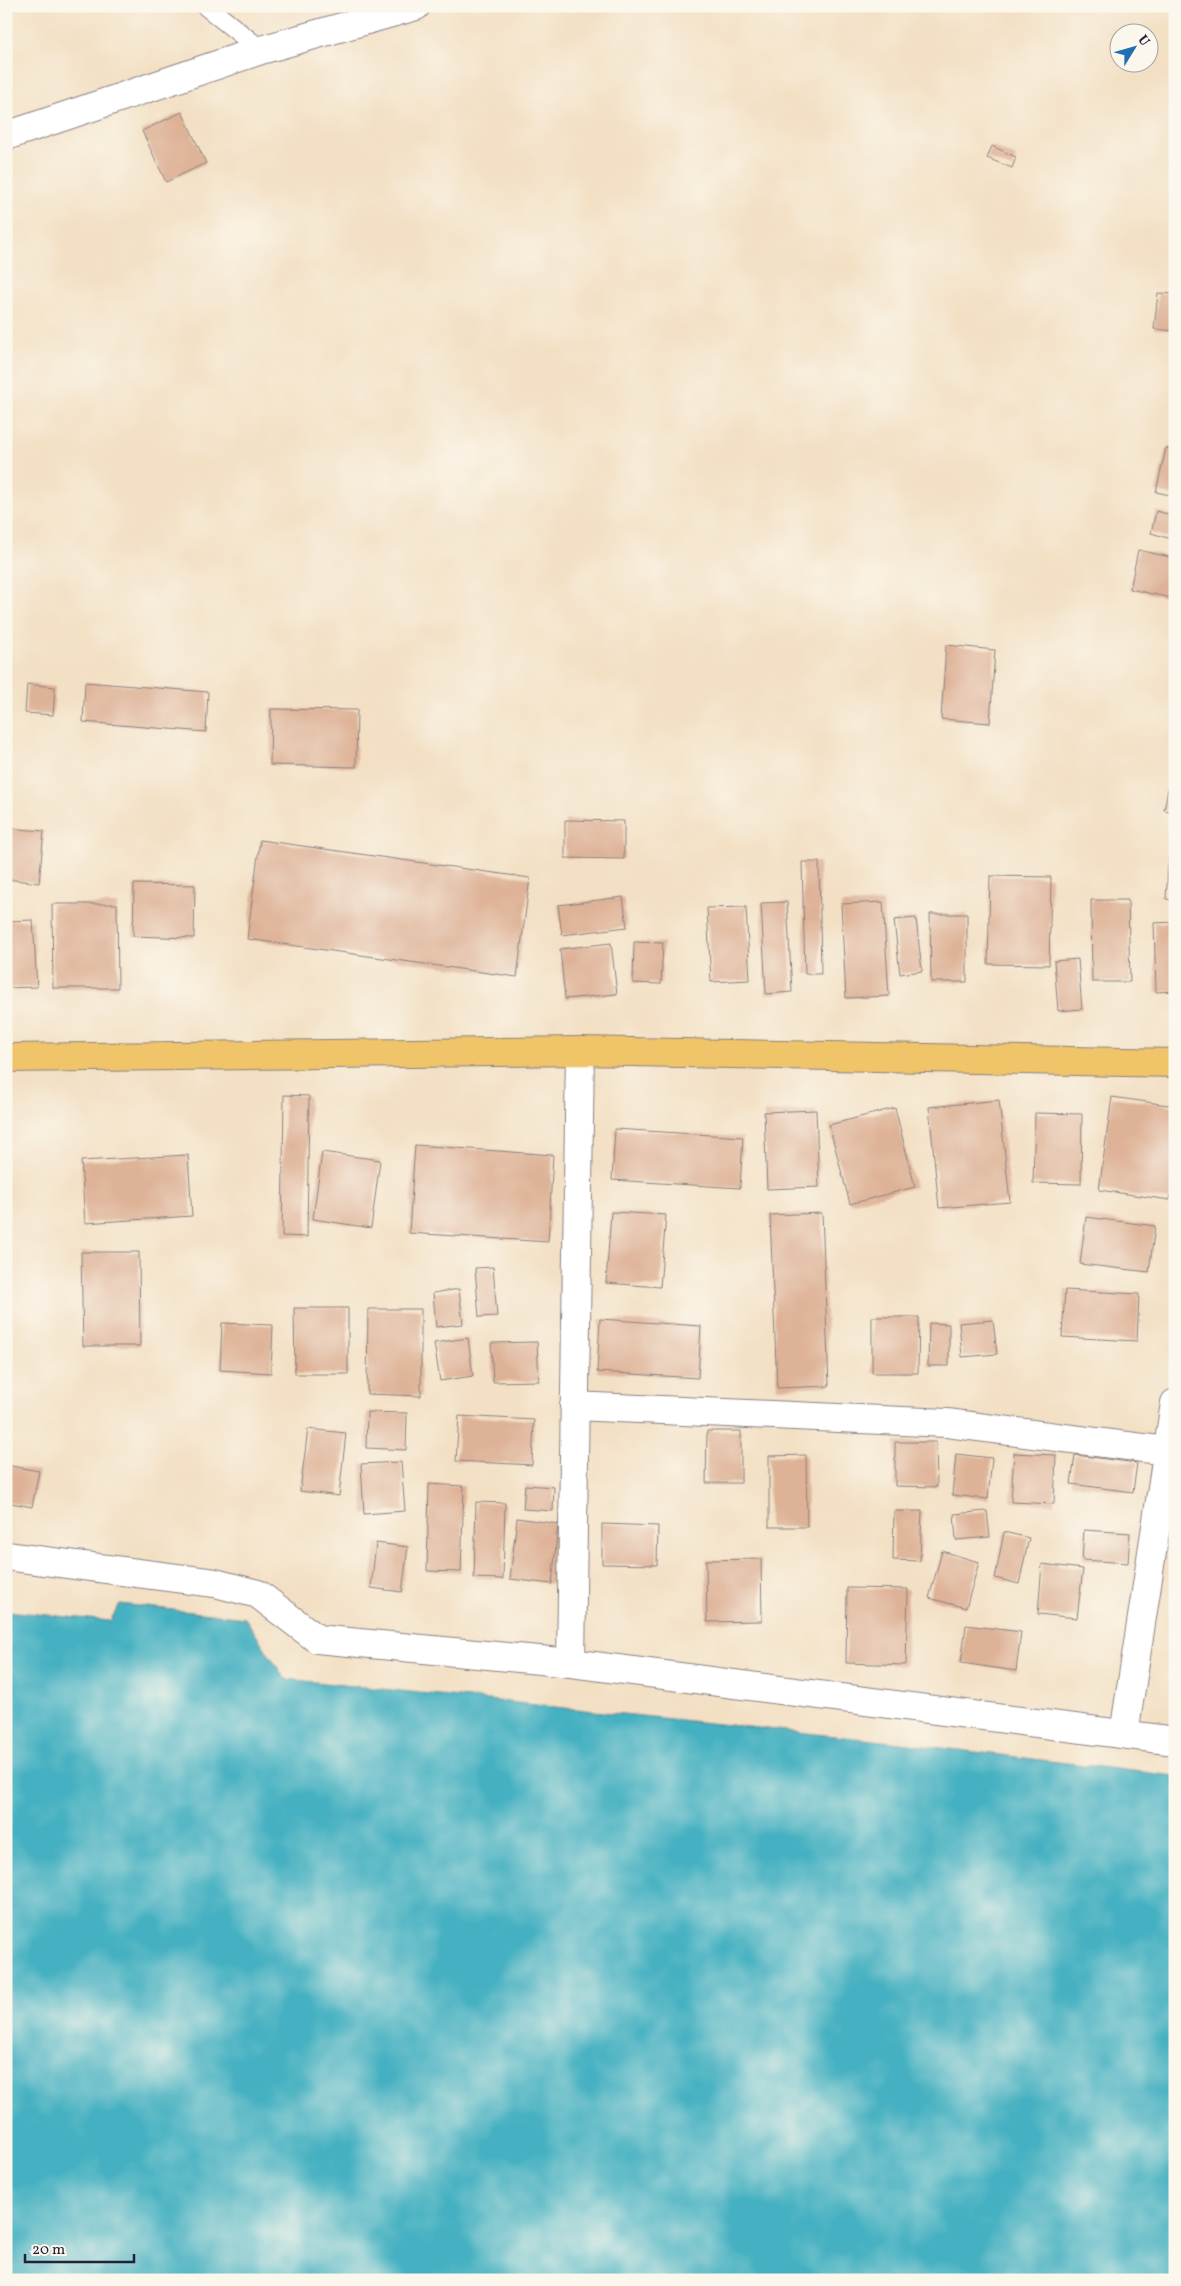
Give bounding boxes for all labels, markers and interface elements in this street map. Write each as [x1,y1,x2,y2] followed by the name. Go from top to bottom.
[1108,22,1158,72] north arrow
[1133,32,1154,51] text: U
[25,2231,134,2263] scale bar
[32,2240,65,2261] text: 20 m

